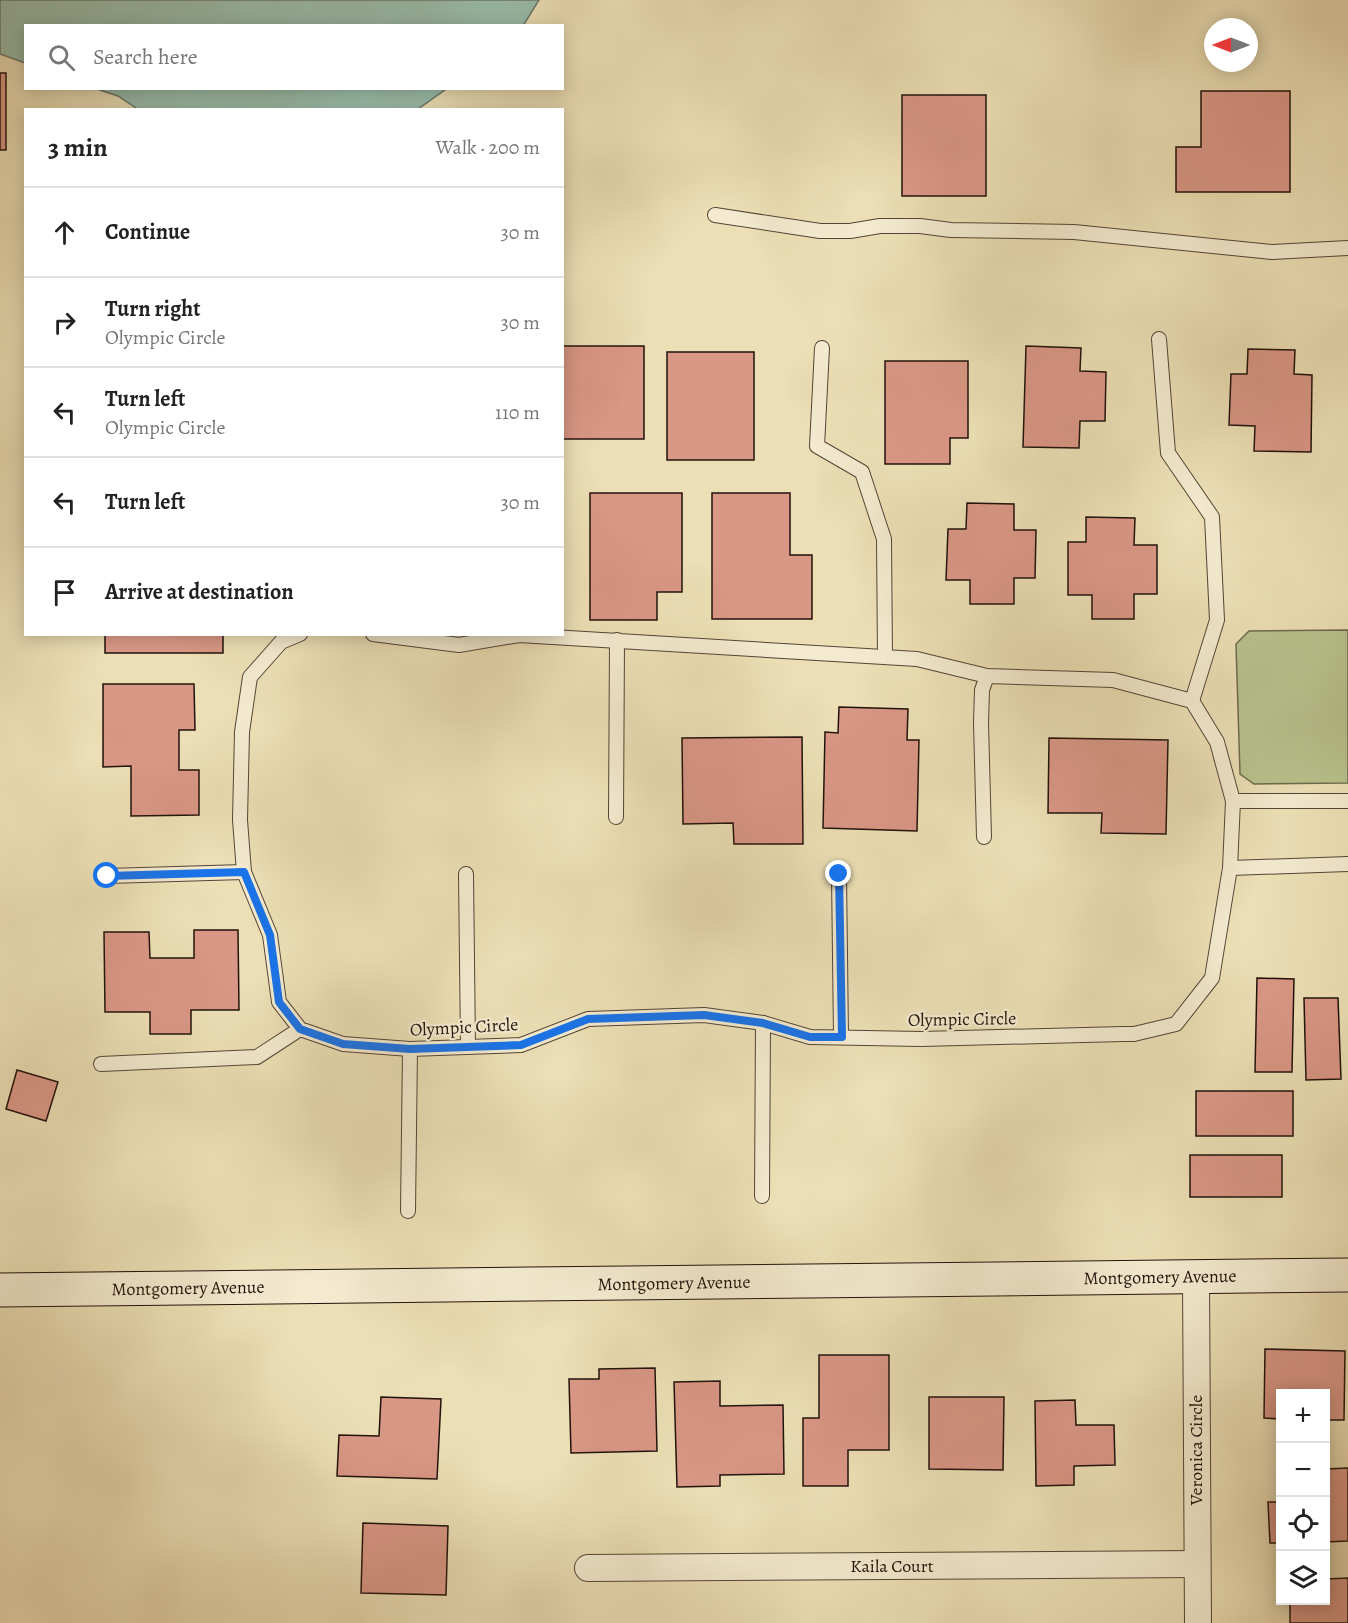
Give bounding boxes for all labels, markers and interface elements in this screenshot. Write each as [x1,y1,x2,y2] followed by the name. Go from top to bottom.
[1204,18,1258,72] north arrow
[24,24,564,90] search box
[45,41,78,74] icon: search
[93,42,198,72] text: Search here
[48,130,108,165] text: 3 min
[436,134,540,161] text: Walk · 200 m
[48,216,81,249] icon: ahead
[105,217,190,247] text: Continue
[500,219,540,246] text: 30 m
[105,294,201,324] text: Turn right
[48,306,81,339] icon: right
[500,309,540,336] text: 30 m
[105,324,225,351] text: Olympic Circle
[105,384,185,414] text: Turn left
[48,396,81,429] icon: left
[495,399,540,426] text: 110 m
[105,414,225,441] text: Olympic Circle
[48,486,81,519] icon: left
[105,487,185,517] text: Turn left
[500,489,540,516] text: 30 m
[48,576,81,609] icon: arrive
[105,577,294,607] text: Arrive at destination
[825,860,851,886] route end
[93,862,119,888] route start
[908,1006,1016,1032] street label: Olympic Circle
[409,1012,519,1042] street label: Olympic Circle
[1083,1264,1237,1290] street label: Montgomery Avenue
[597,1270,751,1296] street label: Montgomery Avenue
[111,1275,265,1301] street label: Montgomery Avenue
[1276,1389,1330,1605] map controls
[1276,1389,1330,1443] button: +
[1184,1395,1208,1506] street label: Veronica Circle
[1276,1443,1330,1497] button: −
[1276,1497,1330,1551] button: locate
[1276,1551,1330,1605] button: layers
[850,1554,934,1578] street label: Kaila Court

